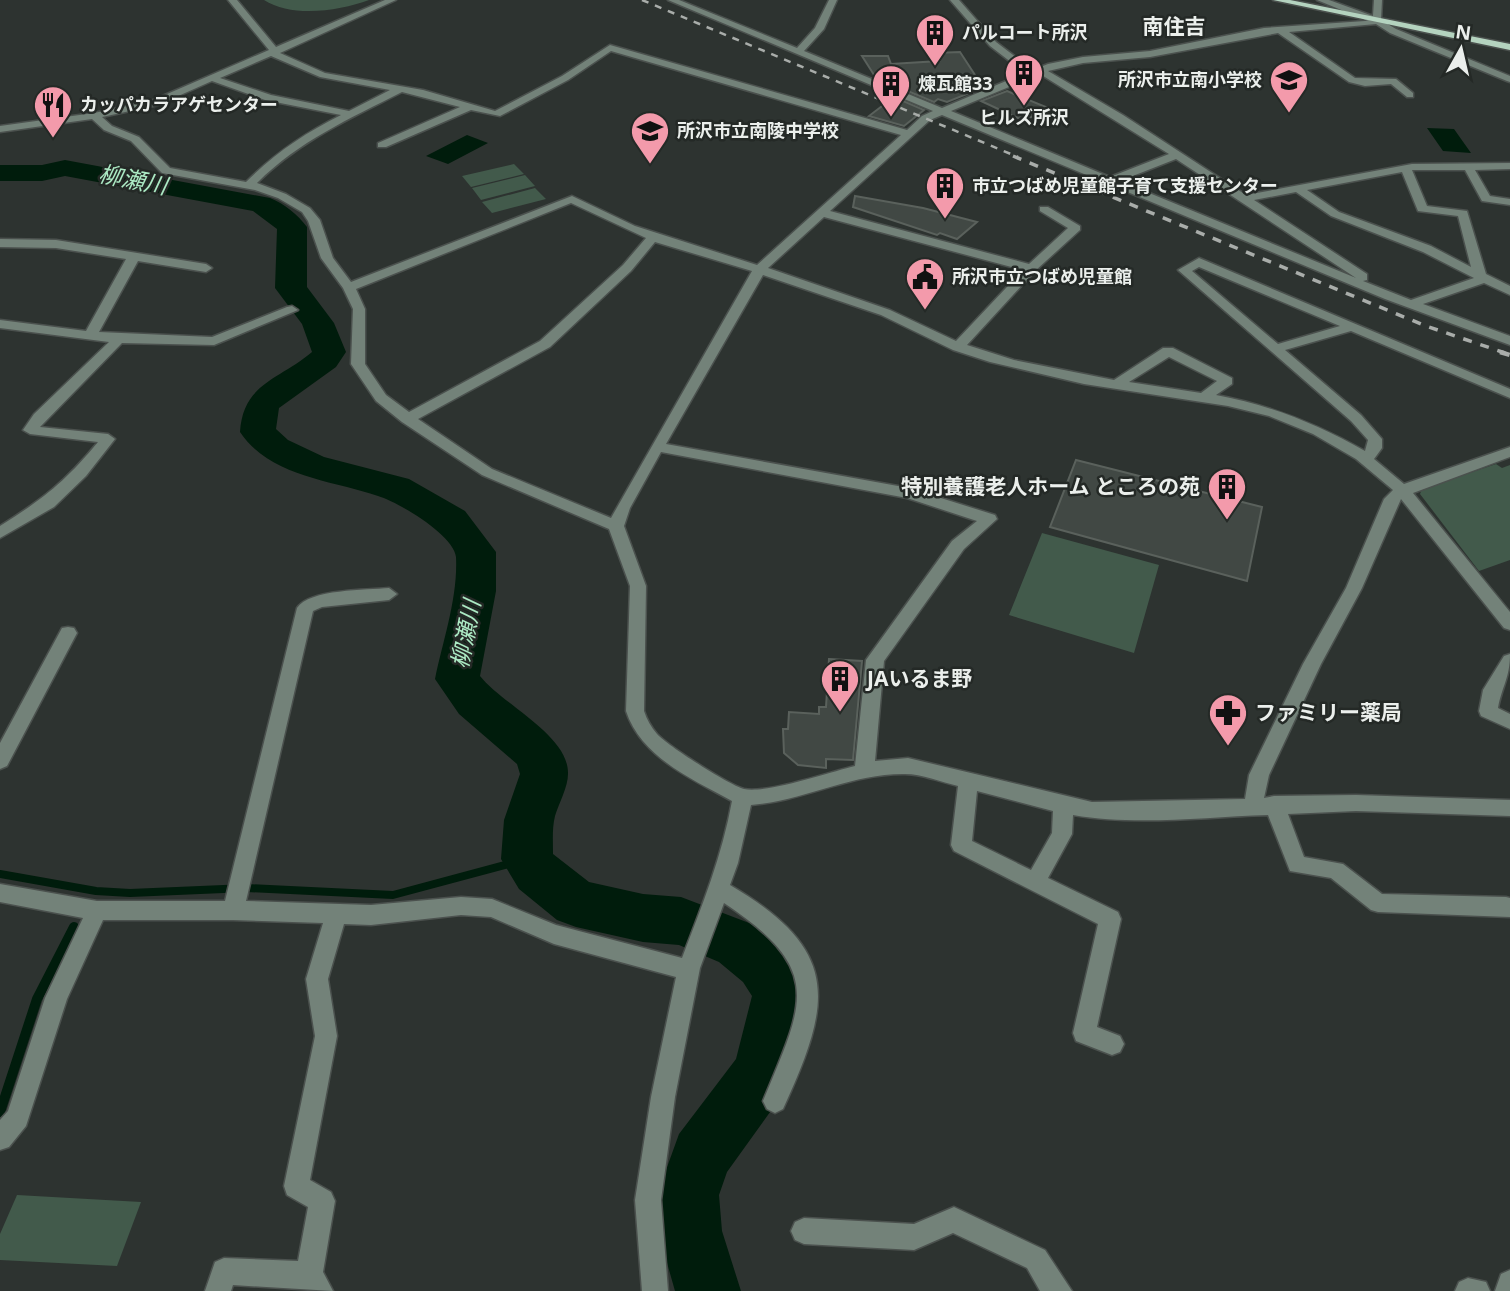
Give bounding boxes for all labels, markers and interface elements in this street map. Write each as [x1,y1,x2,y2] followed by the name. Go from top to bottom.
[914,12,956,67] building icon: パルコート所沢
[1143,12,1206,40] district label: 南住吉
[1426,14,1496,84] north arrow
[1454,18,1473,46] text: N
[962,20,1088,44] place label: パルコート所沢
[1003,52,1045,107] building icon: ヒルズ所沢
[1268,59,1310,114] school or university icon: 所沢市立南小学校
[870,63,912,118] building icon: 煉瓦館33
[1118,67,1262,91] place label: 所沢市立南小学校
[918,71,993,95] place label: 煉瓦館33
[32,84,74,139] restaurant icon: カッパカラアゲセンター
[80,92,278,116] place label: カッパカラアゲセンター
[979,105,1069,129] place label: ヒルズ所沢
[629,110,671,165] school or university icon: 所沢市立南陵中学校
[677,118,839,142] place label: 所沢市立南陵中学校
[96,157,173,202] water label: 柳瀬川
[924,165,966,220] building icon: 市立つばめ児童館子育て支援センター
[972,173,1278,197] place label: 市立つばめ児童館子育て支援センター
[904,256,946,311] public building icon: 所沢市立つばめ児童館
[952,264,1132,288] place label: 所沢市立つばめ児童館
[1206,466,1248,521] building icon: 特別養護老人ホーム ところの苑
[901,472,1200,500] place label: 特別養護老人ホーム ところの苑
[443,594,488,671] water label: 柳瀬川
[819,658,861,713] building icon: JAいるま野
[865,664,972,692] place label: JAいるま野
[1207,692,1249,747] pharmacy icon: ファミリー薬局
[1255,698,1402,726] place label: ファミリー薬局

